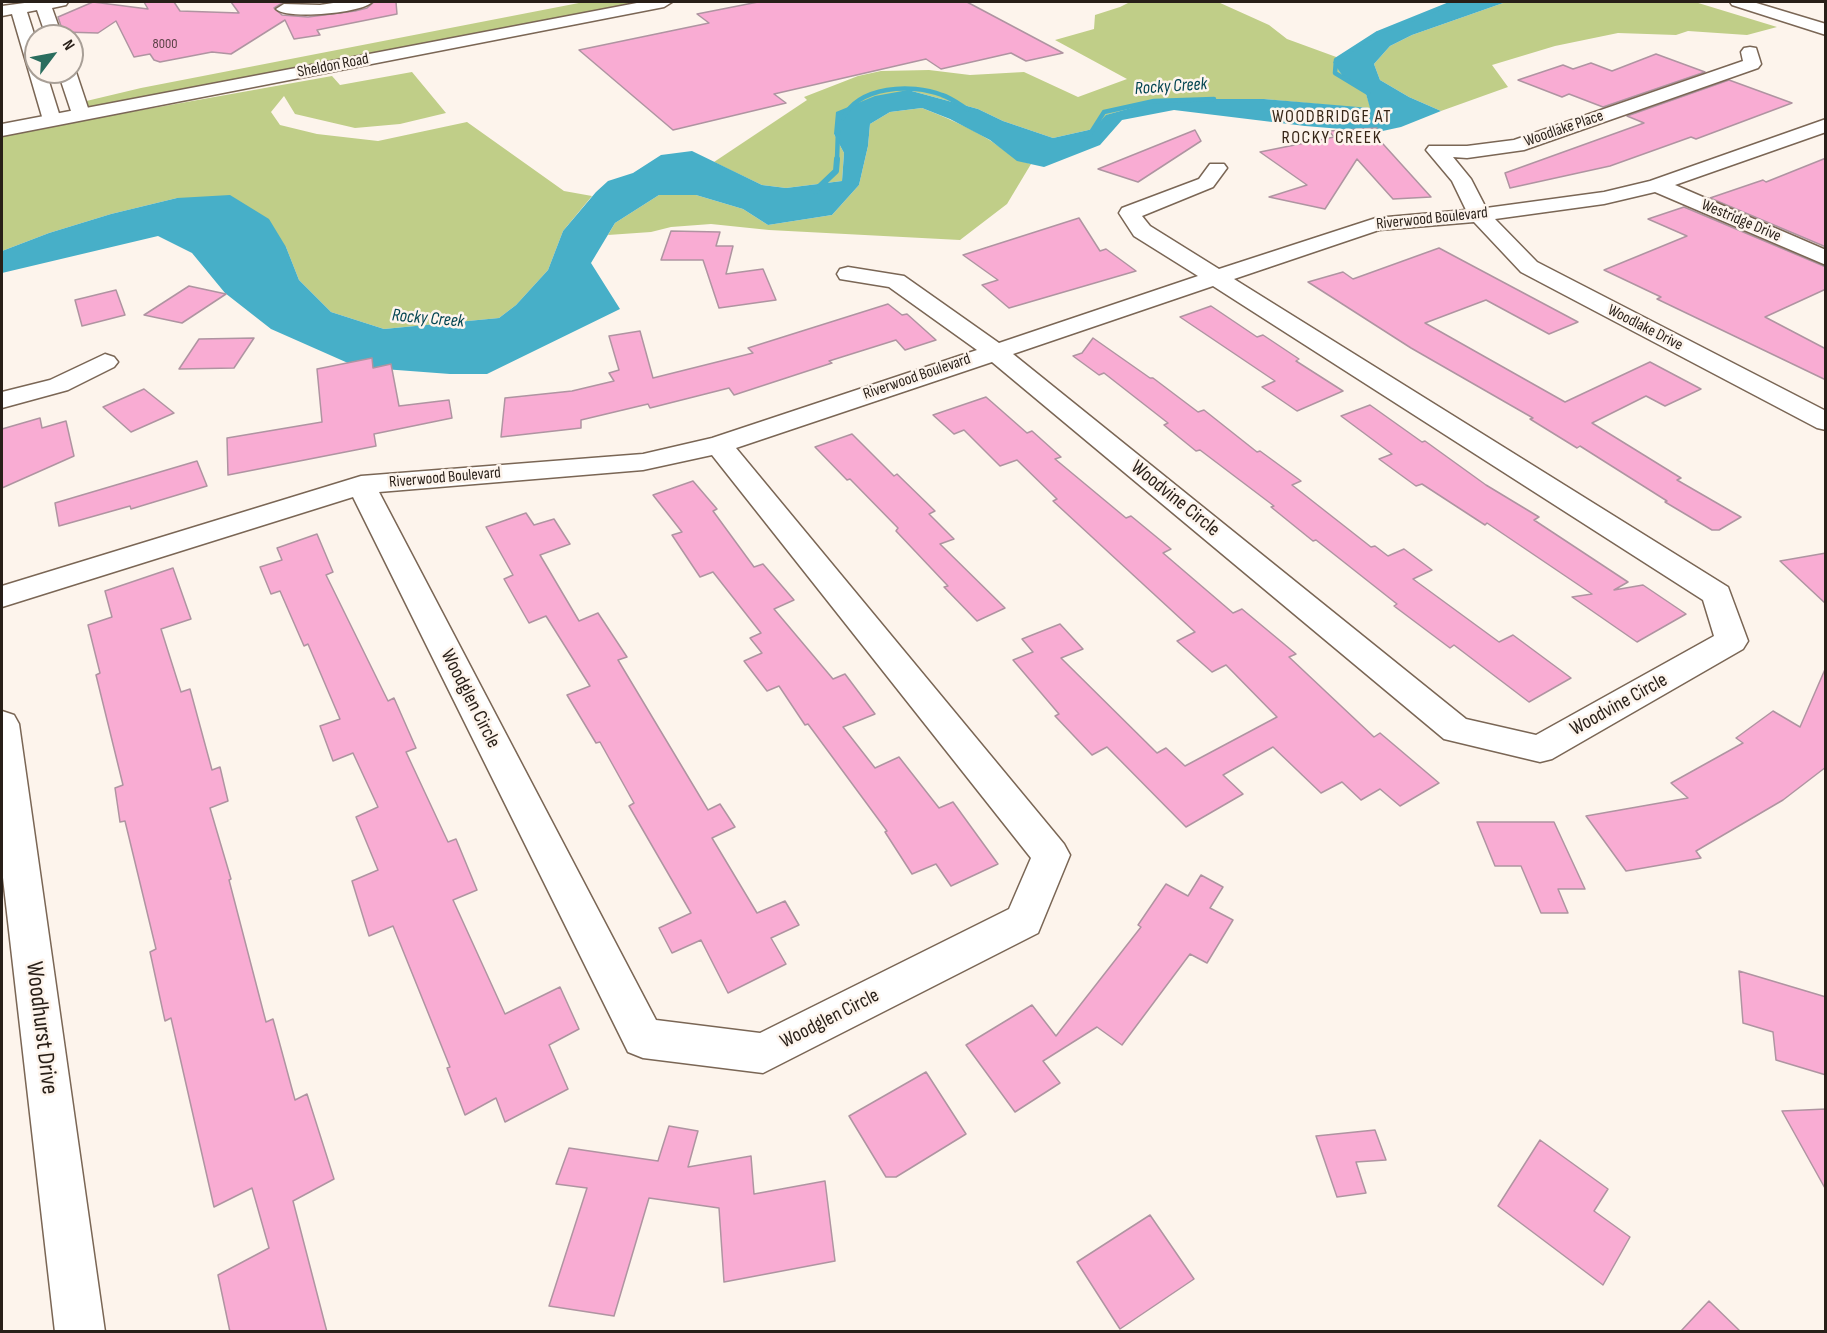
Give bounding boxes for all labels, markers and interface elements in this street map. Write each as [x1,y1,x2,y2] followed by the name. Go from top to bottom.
[24,24,84,84] north arrow
[153,36,177,52] house number: 8000
[58,37,78,54] text: N
[296,50,370,82] street label: Sheldon Road
[1134,74,1208,100] water label: Rocky Creek
[1272,106,1392,148] district label: WOODBRIDGE AT ROCKY CREEK
[1522,106,1606,152] street label: Woodlake Place
[1698,196,1784,246] street label: Westridge Drive
[1375,204,1489,234] street label: Riverwood Boulevard
[1604,301,1686,355] street label: Woodlake Drive
[391,305,465,333] water label: Rocky Creek
[861,350,973,404] street label: Riverwood Boulevard
[1126,456,1224,542] street label: Woodvine Circle
[388,464,502,492] street label: Riverwood Boulevard
[435,646,505,752] street label: Woodglen Circle
[1566,668,1672,742] street label: Woodvine Circle
[19,960,63,1096] street label: Woodhurst Drive
[777,984,883,1054] street label: Woodglen Circle

